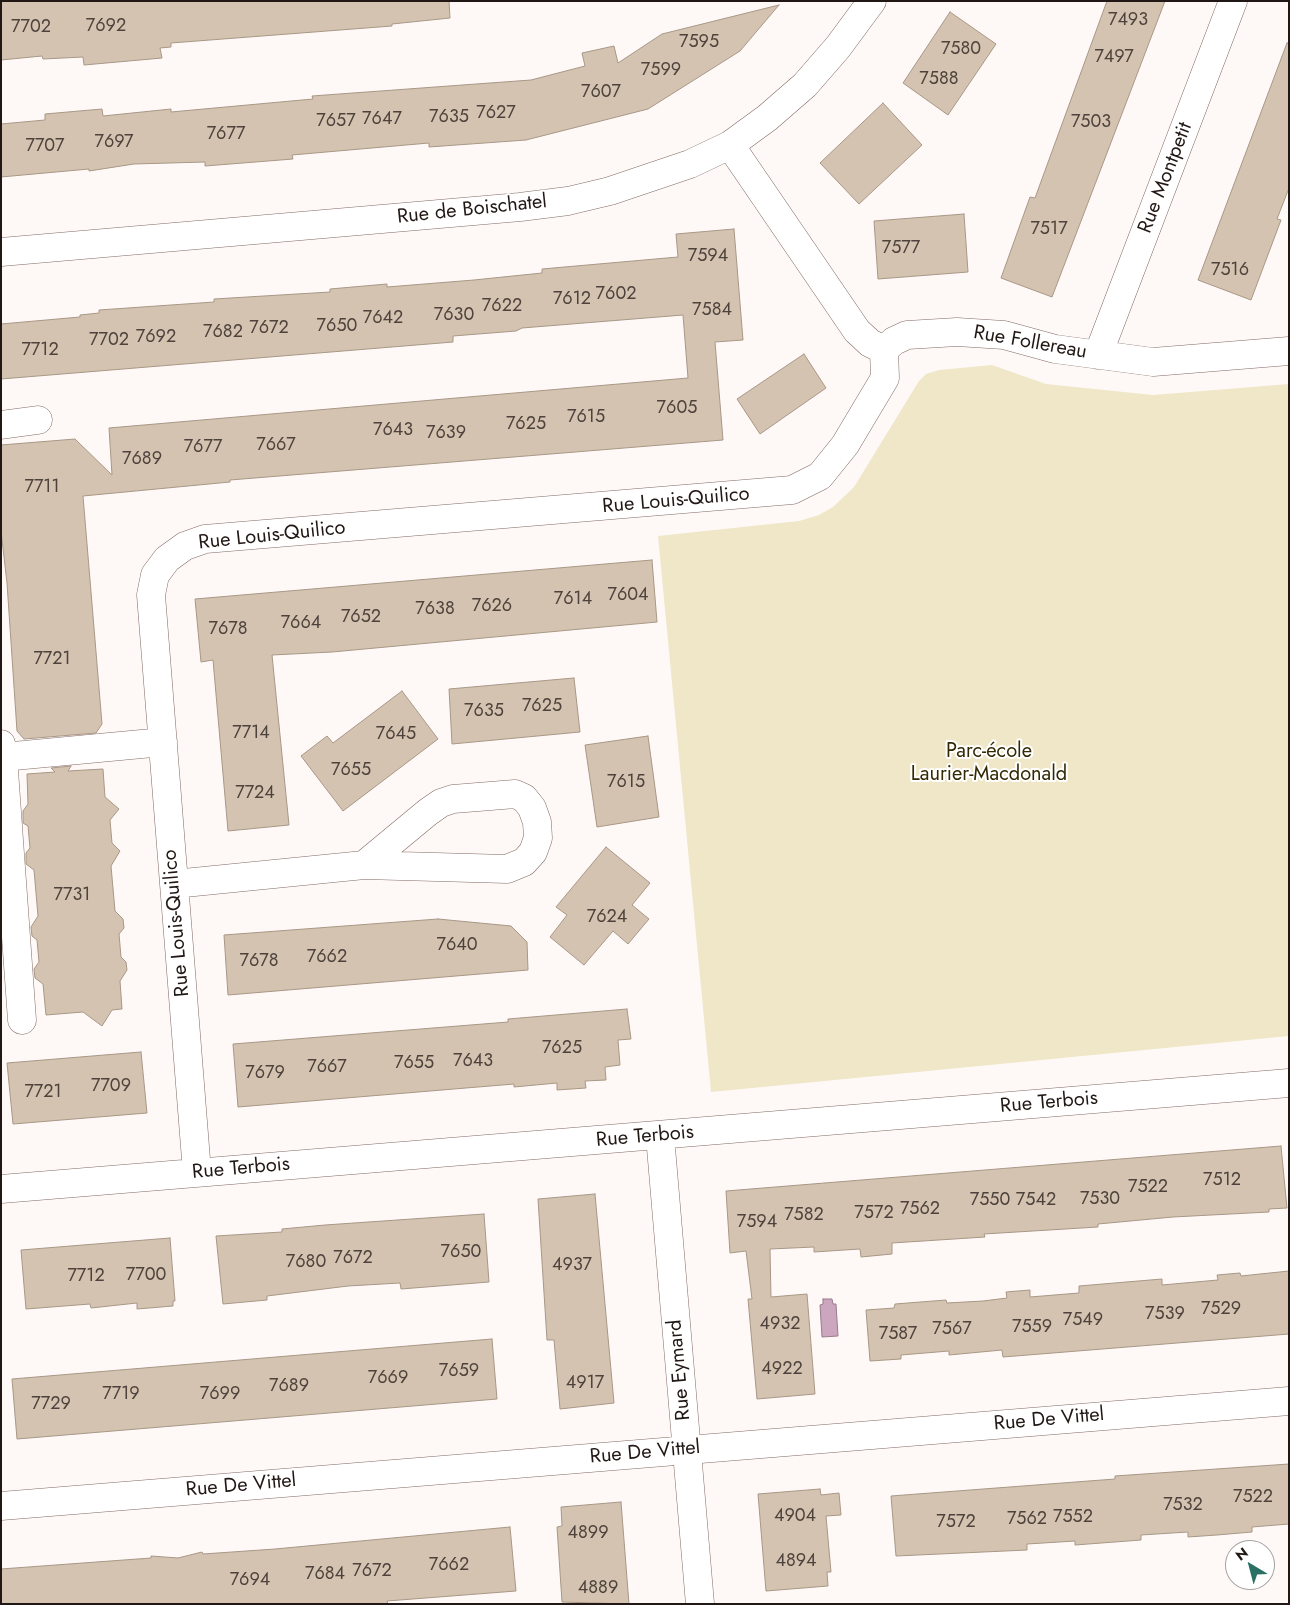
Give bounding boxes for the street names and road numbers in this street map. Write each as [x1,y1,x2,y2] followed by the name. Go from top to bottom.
[1134,119,1198,237] street label: Rue Montpetit
[396,190,548,230] street label: Rue de Boischatel
[971,321,1089,365] street label: Rue Follereau
[601,483,751,519] street label: Rue Louis-Quilico
[197,516,347,556] street label: Rue Louis-Quilico
[159,848,195,998] street label: Rue Louis-Quilico
[999,1087,1099,1119] street label: Rue Terbois
[595,1121,695,1153] street label: Rue Terbois
[191,1153,291,1185] street label: Rue Terbois
[664,1319,696,1421] street label: Rue Eymard
[993,1403,1105,1437] street label: Rue De Vittel
[589,1436,701,1470] street label: Rue De Vittel
[185,1469,297,1503] street label: Rue De Vittel

